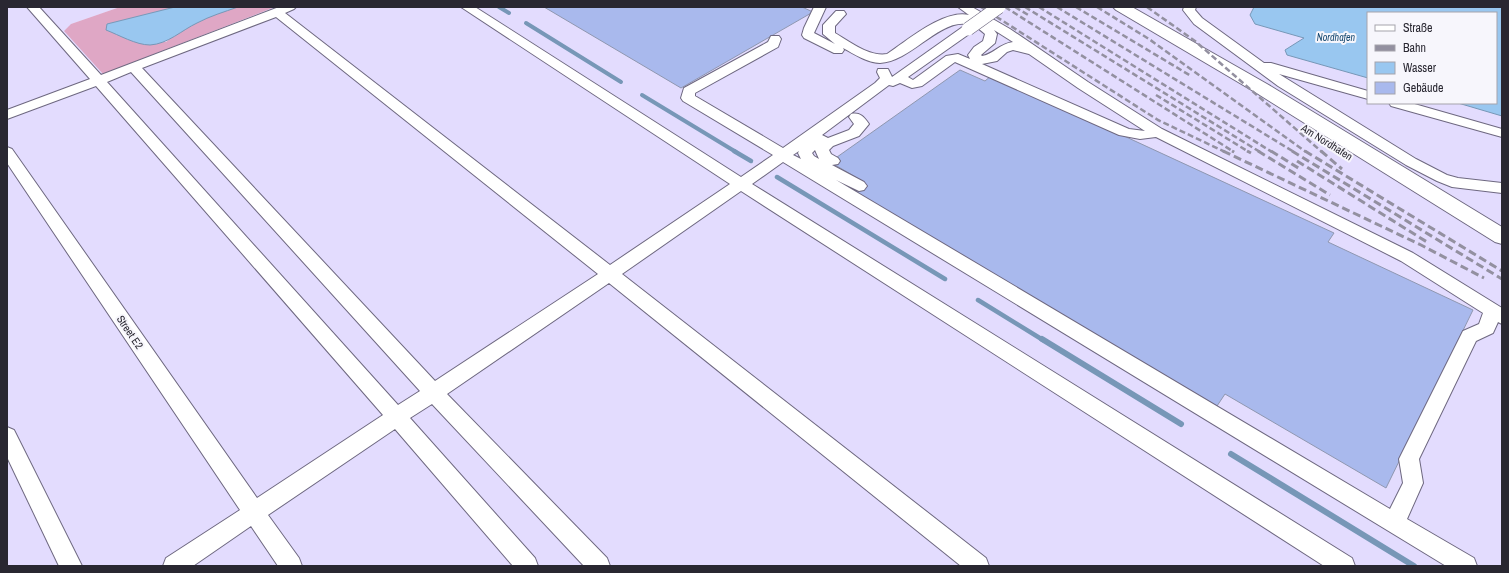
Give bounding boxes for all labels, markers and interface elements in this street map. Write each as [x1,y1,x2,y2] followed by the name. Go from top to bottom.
[1367,12,1497,104] legend
[1403,20,1433,36] text: Straße
[1317,31,1356,44] water label: Nordhafen
[1403,40,1426,56] text: Bahn
[1403,60,1437,76] text: Wasser
[1403,80,1444,96] text: Gebäude
[1298,120,1355,163] street label: Am Nordhafen
[114,312,146,352] street label: Street E2

